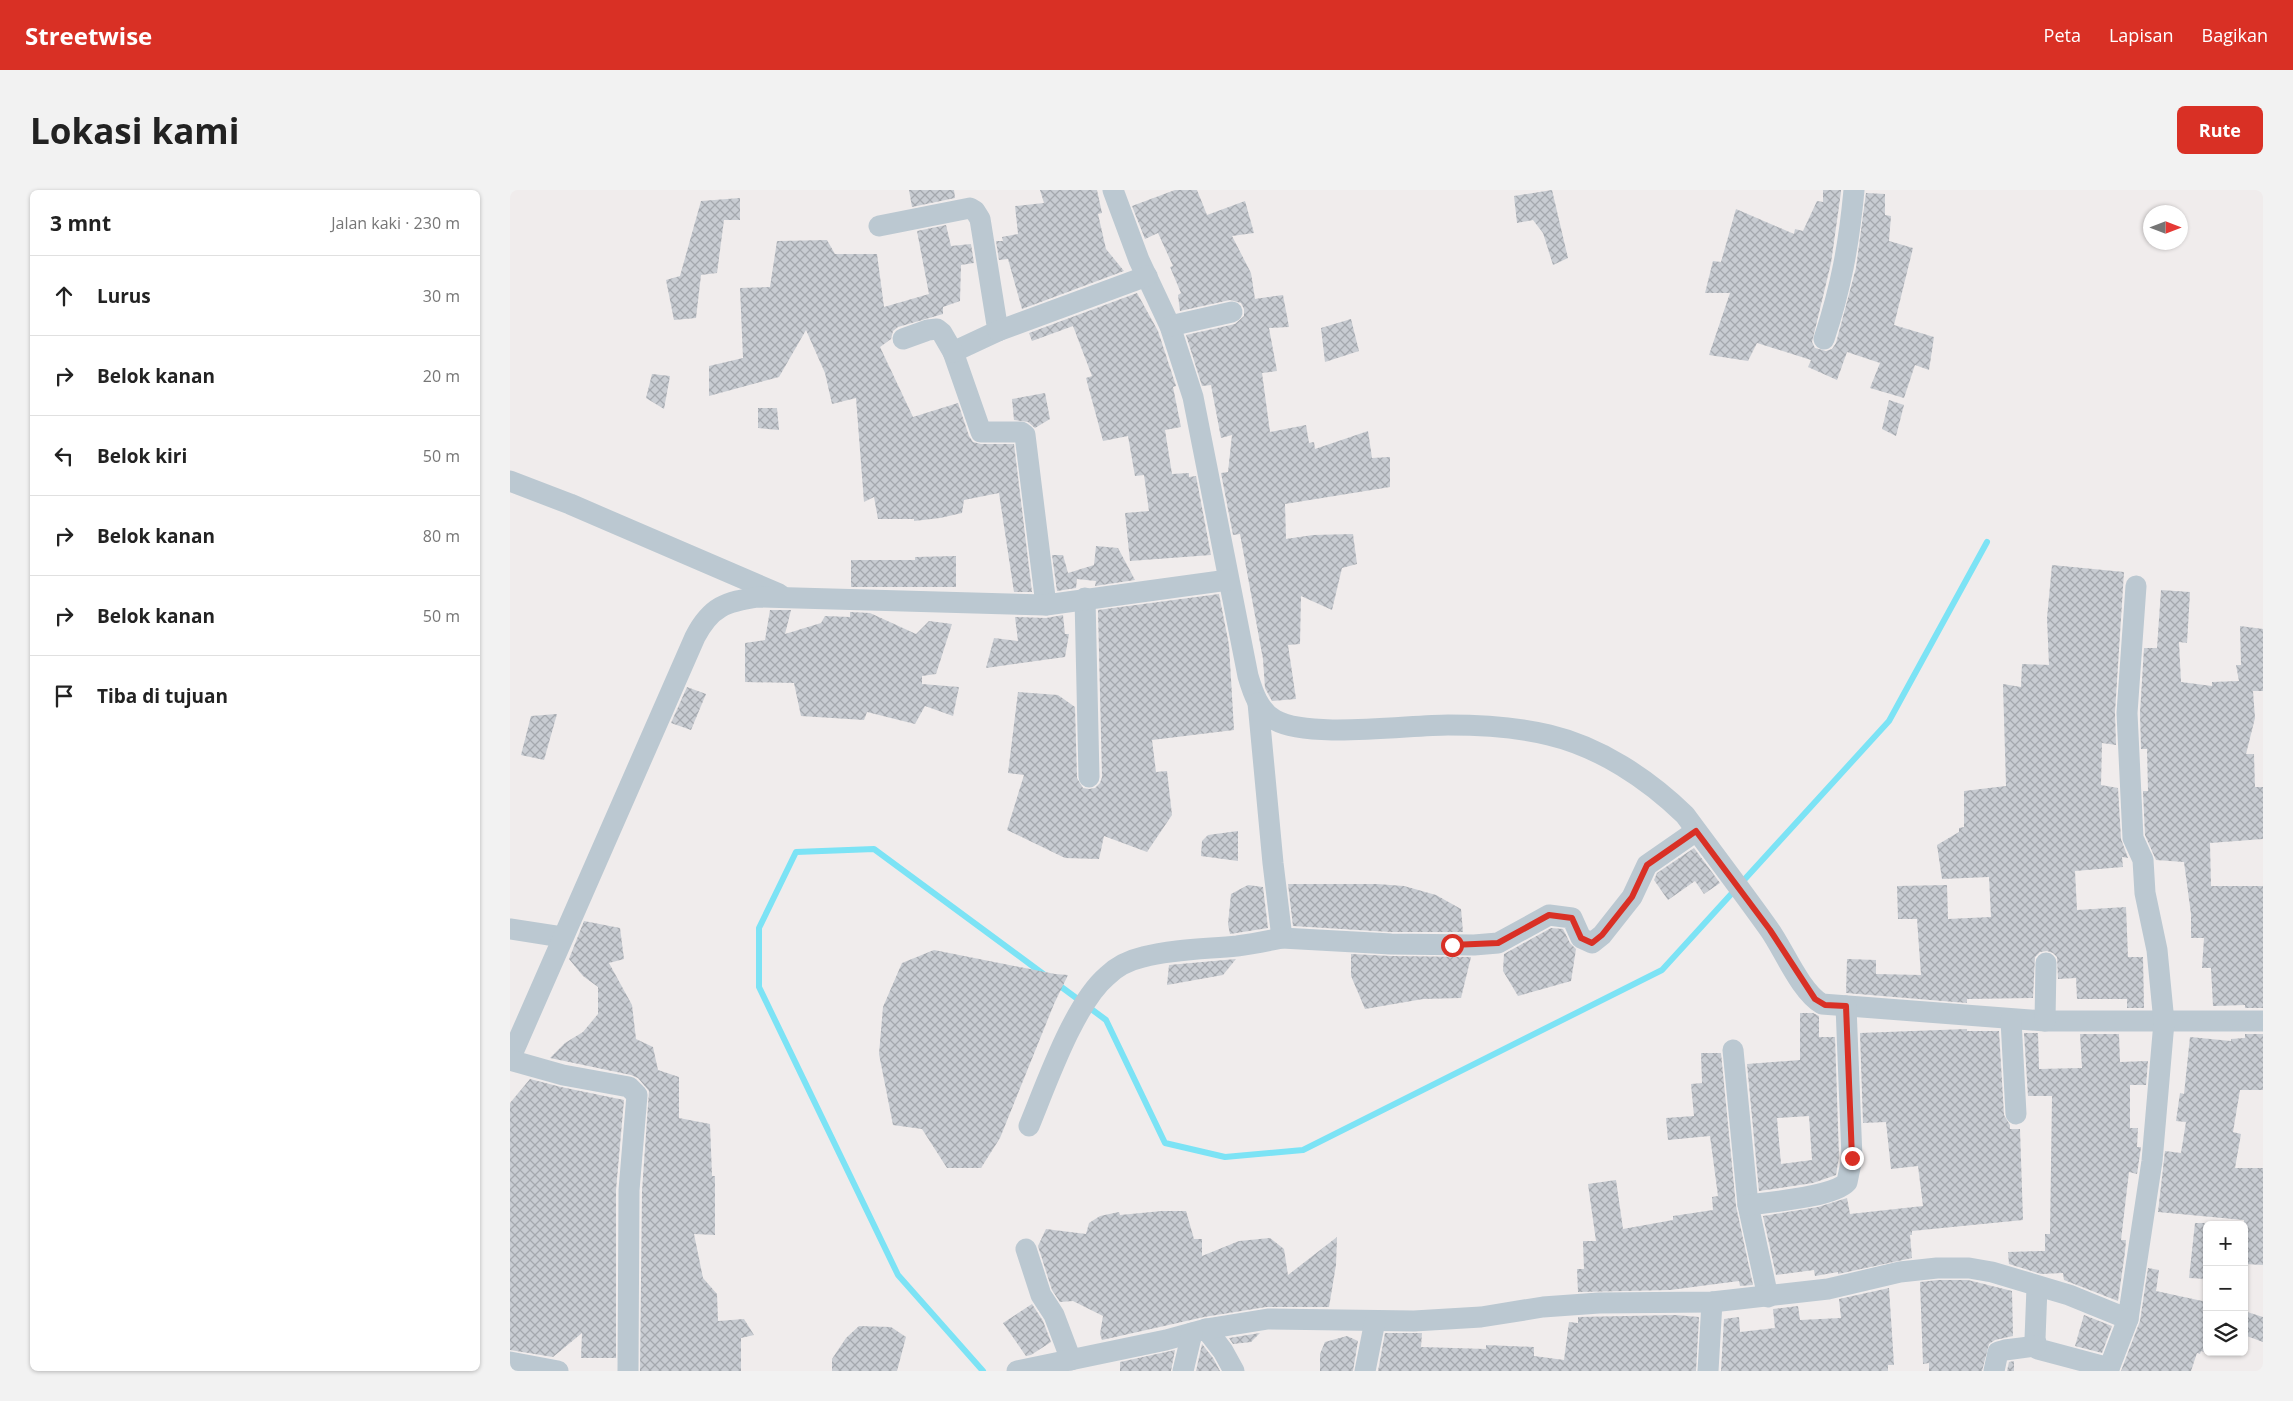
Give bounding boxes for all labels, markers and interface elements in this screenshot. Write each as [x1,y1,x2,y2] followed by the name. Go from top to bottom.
[25,19,152,52] text: Streetwise
[2044,23,2081,47] text: Peta
[2109,23,2174,47] text: Lapisan
[2202,23,2268,47] text: Bagikan
[2177,106,2263,154] button: Rute
[30,107,239,154] text: Lokasi kami
[2143,205,2188,250] north arrow
[50,209,111,237] text: 3 mnt
[331,212,460,234] text: Jalan kaki · 230 m
[50,282,78,310] icon: ahead
[97,283,151,309] text: Lurus
[423,285,460,307] text: 30 m
[50,362,78,390] icon: right
[97,363,215,389] text: Belok kanan
[423,365,460,387] text: 20 m
[50,442,78,470] icon: left
[97,443,187,469] text: Belok kiri
[423,445,460,467] text: 50 m
[50,522,78,550] icon: right
[97,523,215,549] text: Belok kanan
[423,525,460,547] text: 80 m
[50,602,78,630] icon: right
[97,603,215,629] text: Belok kanan
[423,605,460,627] text: 50 m
[50,682,78,710] icon: arrive
[97,683,228,709] text: Tiba di tujuan
[1441,934,1464,957] route start
[1841,1147,1864,1170] route end
[2203,1221,2248,1356] map controls
[2203,1221,2248,1266] button: +
[2203,1266,2248,1311] button: −
[2203,1311,2248,1356] button: layers

